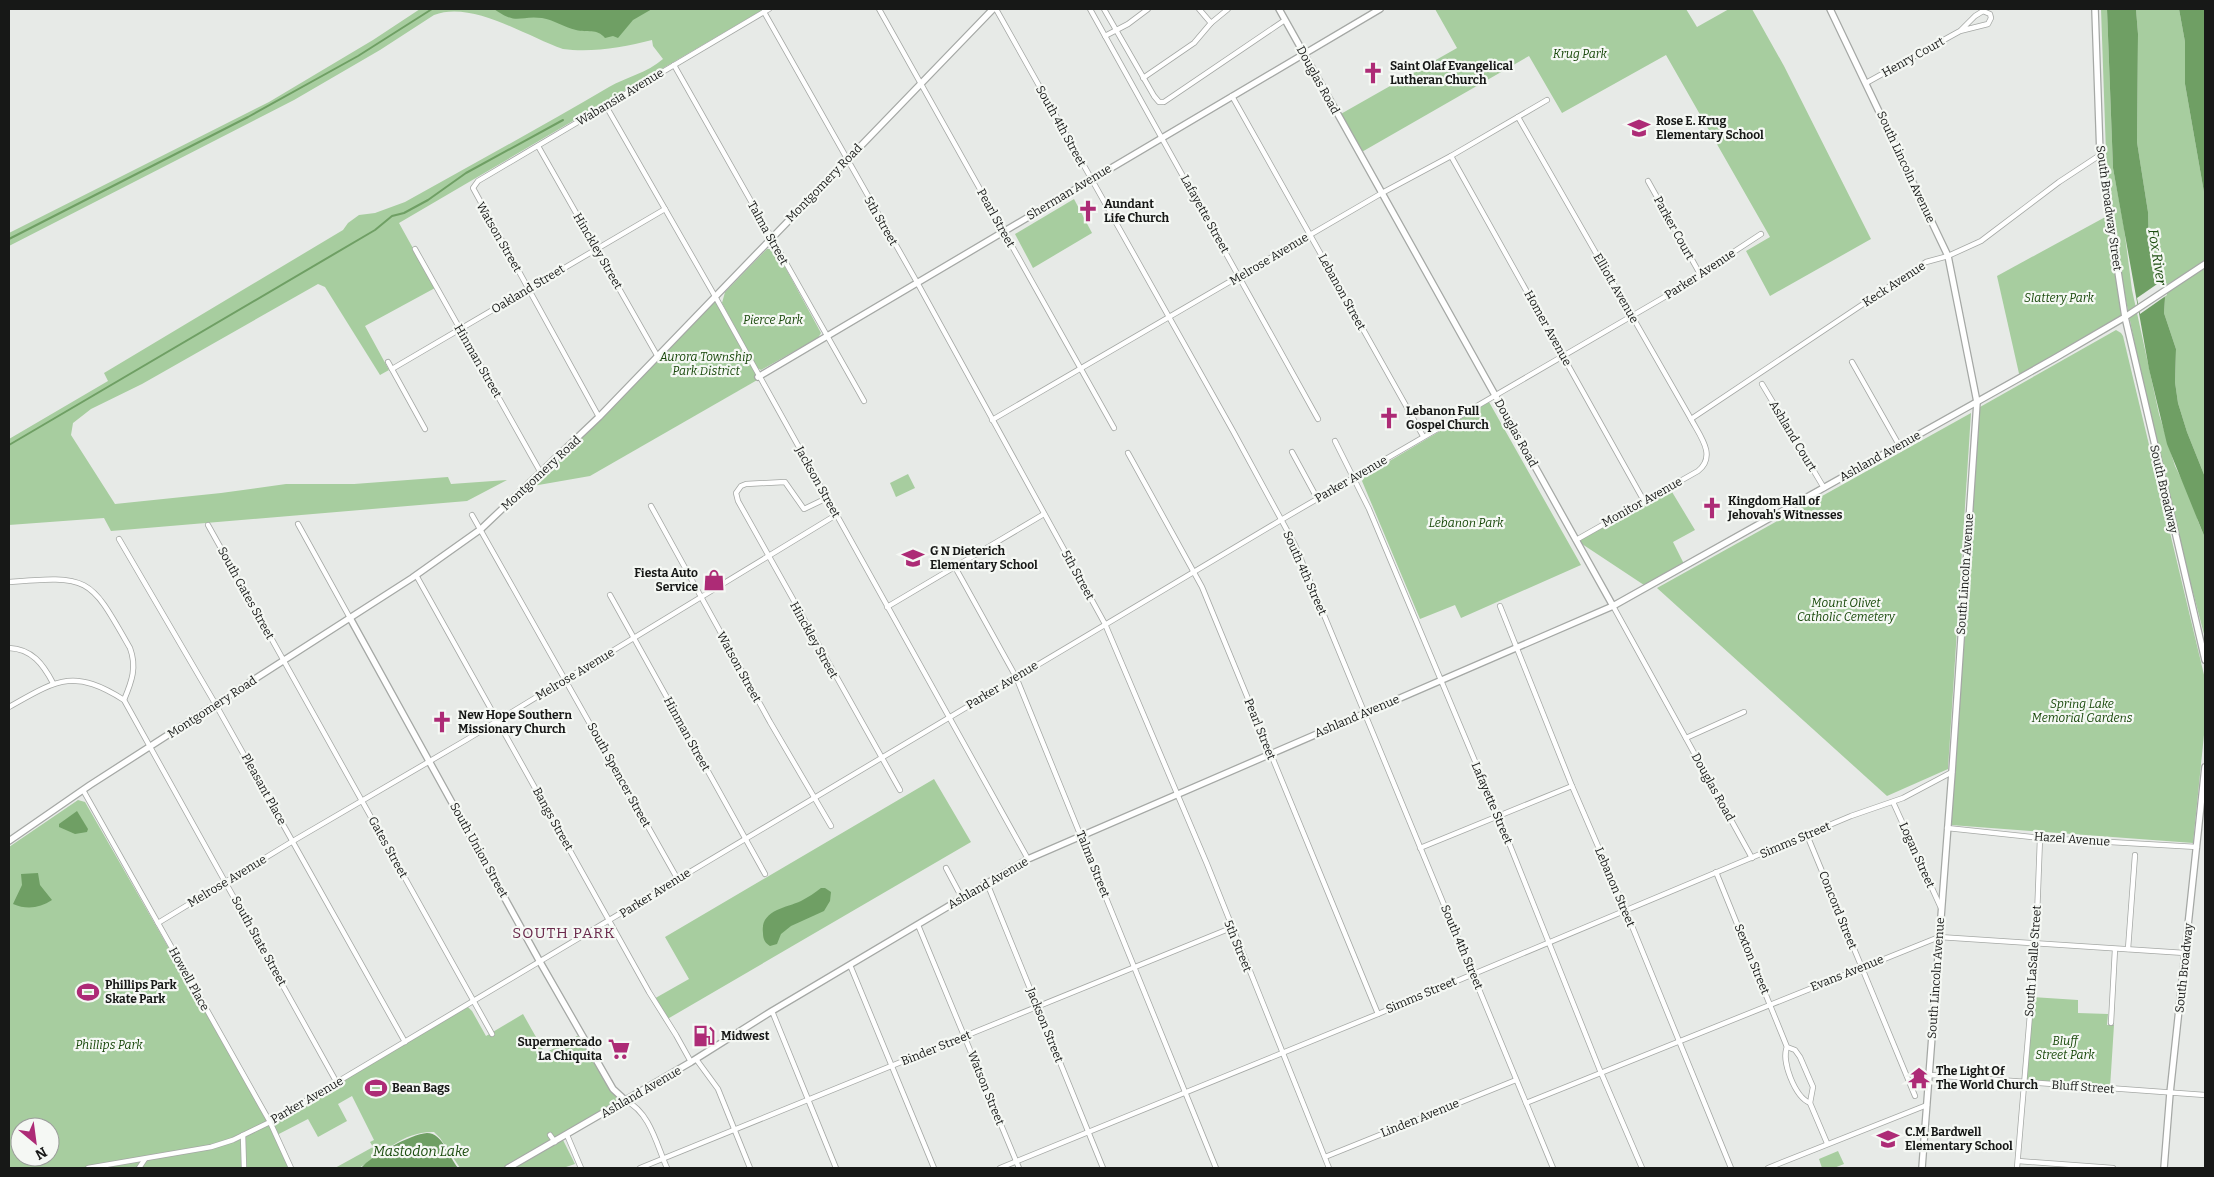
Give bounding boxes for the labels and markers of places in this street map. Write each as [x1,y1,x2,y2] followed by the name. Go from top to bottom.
[1390,59,1513,87] place label: Saint Olaf Evangelical Lutheran Church
[1360,60,1386,86] church icon: Saint Olaf Evangelical Lutheran Church
[1656,114,1764,142] place label: Rose E. Krug Elementary School
[1626,115,1652,141] school or university icon: Rose E. Krug Elementary School
[1104,197,1170,225] place label: Aundant Life Church
[1075,198,1101,224] church icon: Aundant Life Church
[1406,404,1489,432] place label: Lebanon Full Gospel Church
[1376,405,1402,431] church icon: Lebanon Full Gospel Church
[1727,494,1842,522] place label: Kingdom Hall of Jehovah's Witnesses
[1699,495,1725,521] church icon: Kingdom Hall of Jehovah's Witnesses
[930,544,1038,572] place label: G N Dieterich Elementary School
[900,545,926,571] school or university icon: G N Dieterich Elementary School
[634,566,698,594] place label: Fiesta Auto Service
[701,567,727,593] shop icon: Fiesta Auto Service
[458,708,572,736] place label: New Hope Southern Missionary Church
[429,709,455,735] church icon: New Hope Southern Missionary Church
[105,978,178,1006] place label: Phillips Park Skate Park
[75,979,101,1005] sports icon: Phillips Park Skate Park
[691,1023,717,1049] fuel station icon: Midwest
[721,1029,770,1043] place label: Midwest
[518,1035,602,1063] place label: Supermercado La Chiquita
[606,1036,632,1062] supermarket icon: Supermercado La Chiquita
[1936,1064,2039,1092] place label: The Light Of The World Church
[1906,1065,1932,1091] temple icon: The Light Of The World Church
[363,1075,389,1101] sports icon: Bean Bags
[392,1081,450,1095] place label: Bean Bags
[1905,1125,2013,1153] place label: C.M. Bardwell Elementary School
[1875,1126,1901,1152] school or university icon: C.M. Bardwell Elementary School

